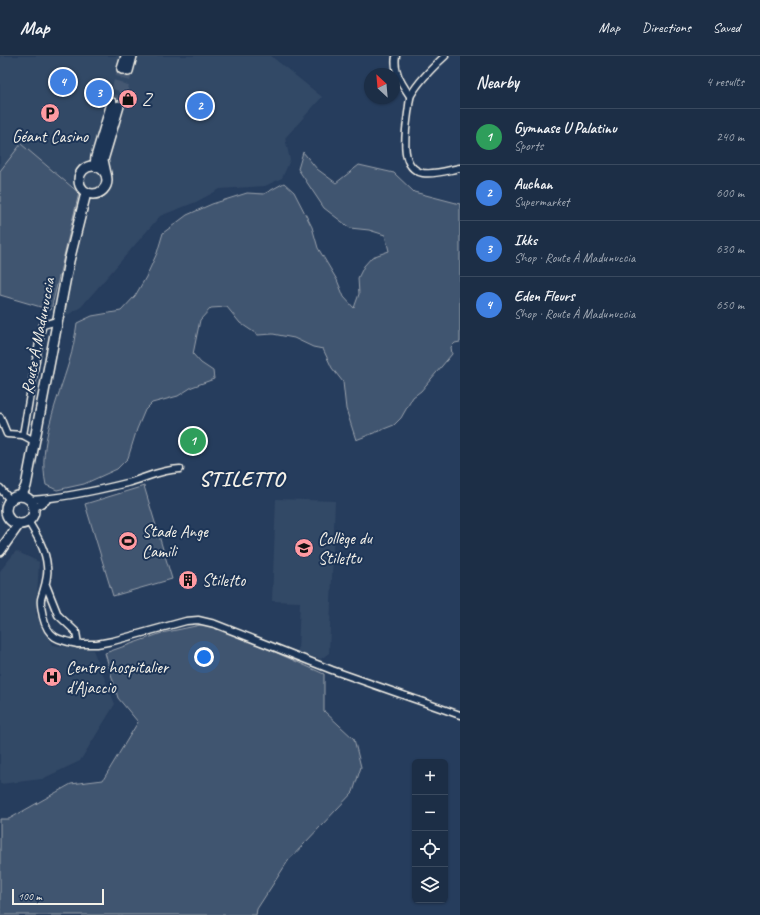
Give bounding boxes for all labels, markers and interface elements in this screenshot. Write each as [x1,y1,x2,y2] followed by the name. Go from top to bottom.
[20,16,50,40] text: Map
[599,19,620,36] text: Map
[642,19,691,36] text: Directions
[713,19,740,36] text: Saved
[50,67,76,97] pin: 4
[364,68,400,104] north arrow
[476,72,519,93] text: Nearby
[706,74,744,90] text: 4 results
[86,78,112,108] pin: 3
[117,88,139,110] shop icon: Z
[142,89,154,110] place label: Z
[187,91,213,121] pin: 2
[39,102,61,124] parking icon: Géant Casino
[514,119,616,138] text: Gymnase U Palatinu
[12,126,89,147] place label: Géant Casino
[486,129,492,145] text: 1
[716,129,744,145] text: 240 m
[514,138,543,154] text: Sports
[514,175,553,194] text: Auchan
[486,185,492,201] text: 2
[716,185,744,201] text: 600 m
[514,194,569,210] text: Supermarket
[514,231,537,250] text: Ikks
[486,241,492,257] text: 3
[716,241,744,257] text: 630 m
[514,250,635,266] text: Shop · Route À Madunuccia
[15,275,60,396] street label: Route À Madunuccia
[514,287,574,306] text: Eden Fleurs
[486,297,492,313] text: 4
[716,297,744,313] text: 650 m
[514,306,635,322] text: Shop · Route À Madunuccia
[180,426,206,456] pin: 1
[199,466,287,492] district label: STILETTO
[142,521,209,562] place label: Stade Ange Camili
[318,528,374,569] place label: Collège du Stilettu
[117,530,139,552] sports icon: Stade Ange Camili
[293,537,315,559] school or university icon: Collège du Stilettu
[177,569,199,591] building icon: Stiletto
[202,570,246,591] place label: Stiletto
[194,647,214,667] your location
[66,657,170,698] place label: Centre hospitalier d'Ajaccio
[41,666,63,688] hospital icon: Centre hospitalier d'Ajaccio
[412,759,448,903] map controls
[412,759,448,795] button: +
[412,795,448,831] button: −
[412,831,448,867] button: locate
[412,867,448,903] button: layers
[12,887,104,906] scale bar
[18,889,42,903] text: 100 m

